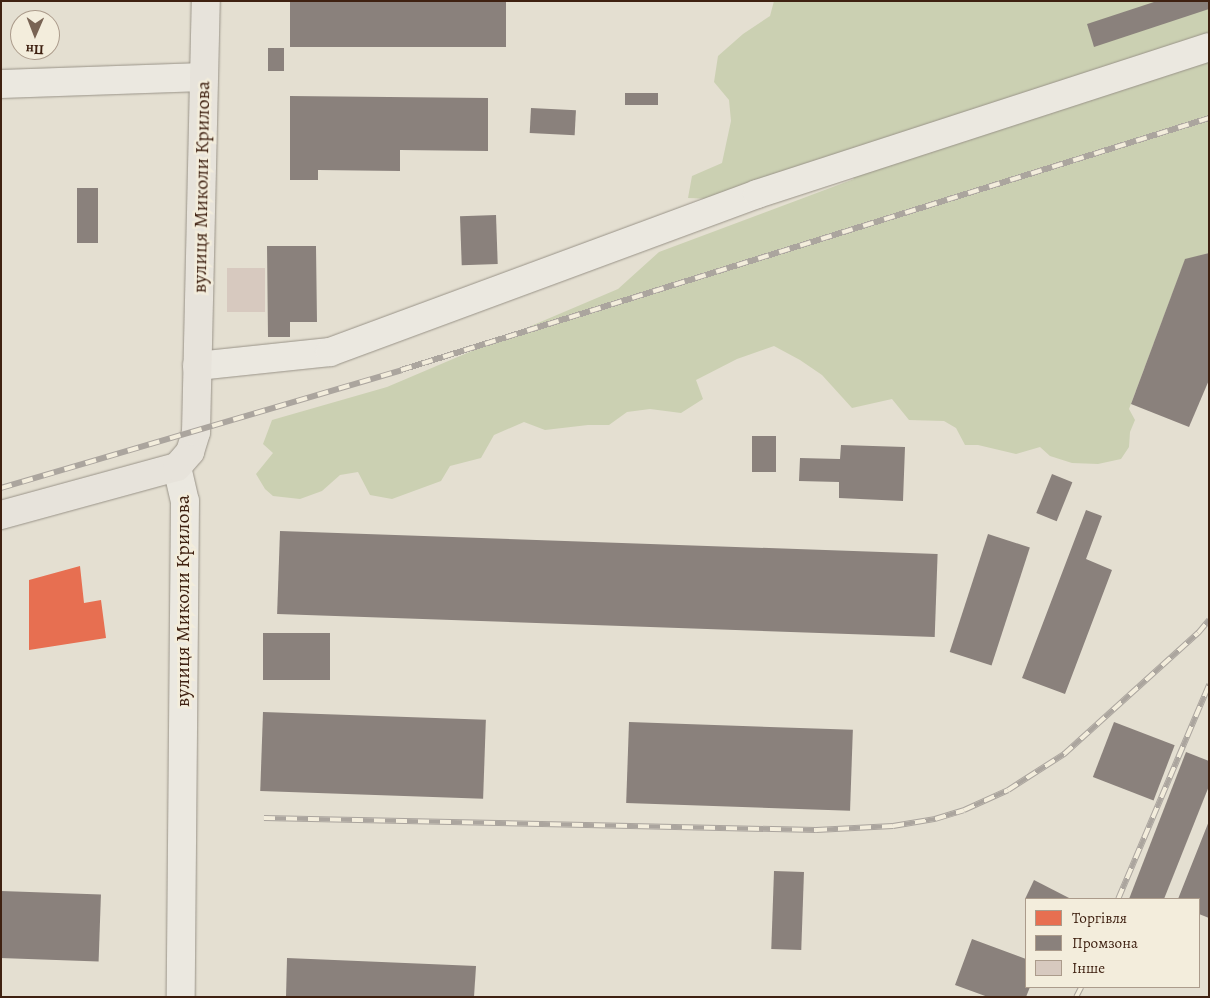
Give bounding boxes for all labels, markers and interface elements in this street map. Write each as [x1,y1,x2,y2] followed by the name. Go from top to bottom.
[10,10,60,60] north arrow
[25,40,44,59] text: Пн
[187,81,215,293] street label: вулиця Миколи Крилова
[170,495,194,707] street label: вулиця Миколи Крилова
[1025,898,1200,988] legend
[1072,908,1127,928] text: Торгівля
[1072,933,1138,953] text: Промзона
[1072,958,1105,978] text: Інше

